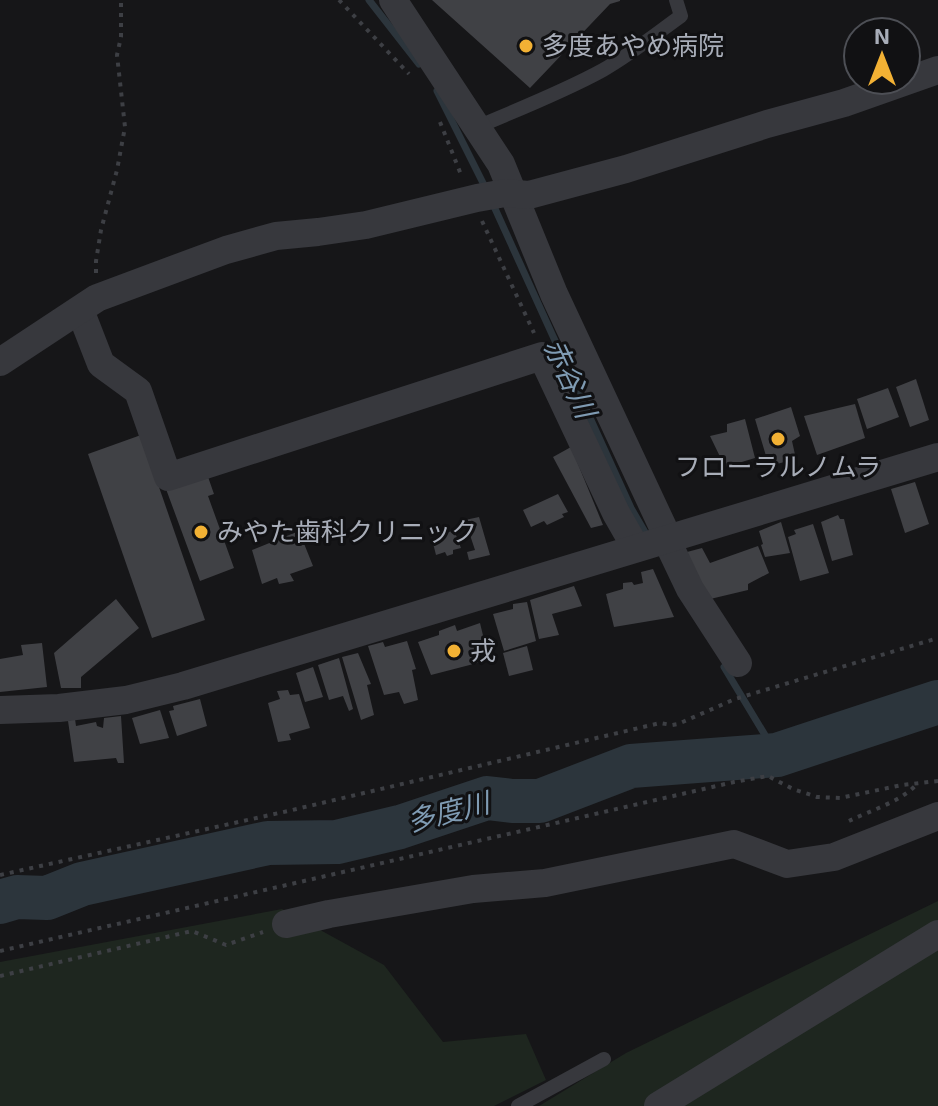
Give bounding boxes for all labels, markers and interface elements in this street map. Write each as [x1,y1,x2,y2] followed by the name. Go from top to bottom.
[842,16,922,96] north arrow
[874,22,890,48] text: N
[542,29,724,60] place label: 多度あやめ病院
[517,37,535,55] marker: 多度あやめ病院
[538,332,605,426] water label: 赤谷川
[769,430,787,448] marker: フローラルノムラ
[675,450,881,481] place label: フローラルノムラ
[217,515,477,546] place label: みやた歯科クリニック
[192,523,210,541] marker: みやた歯科クリニック
[470,634,496,665] place label: 戎
[445,642,463,660] marker: 戎
[403,784,496,838] water label: 多度川

